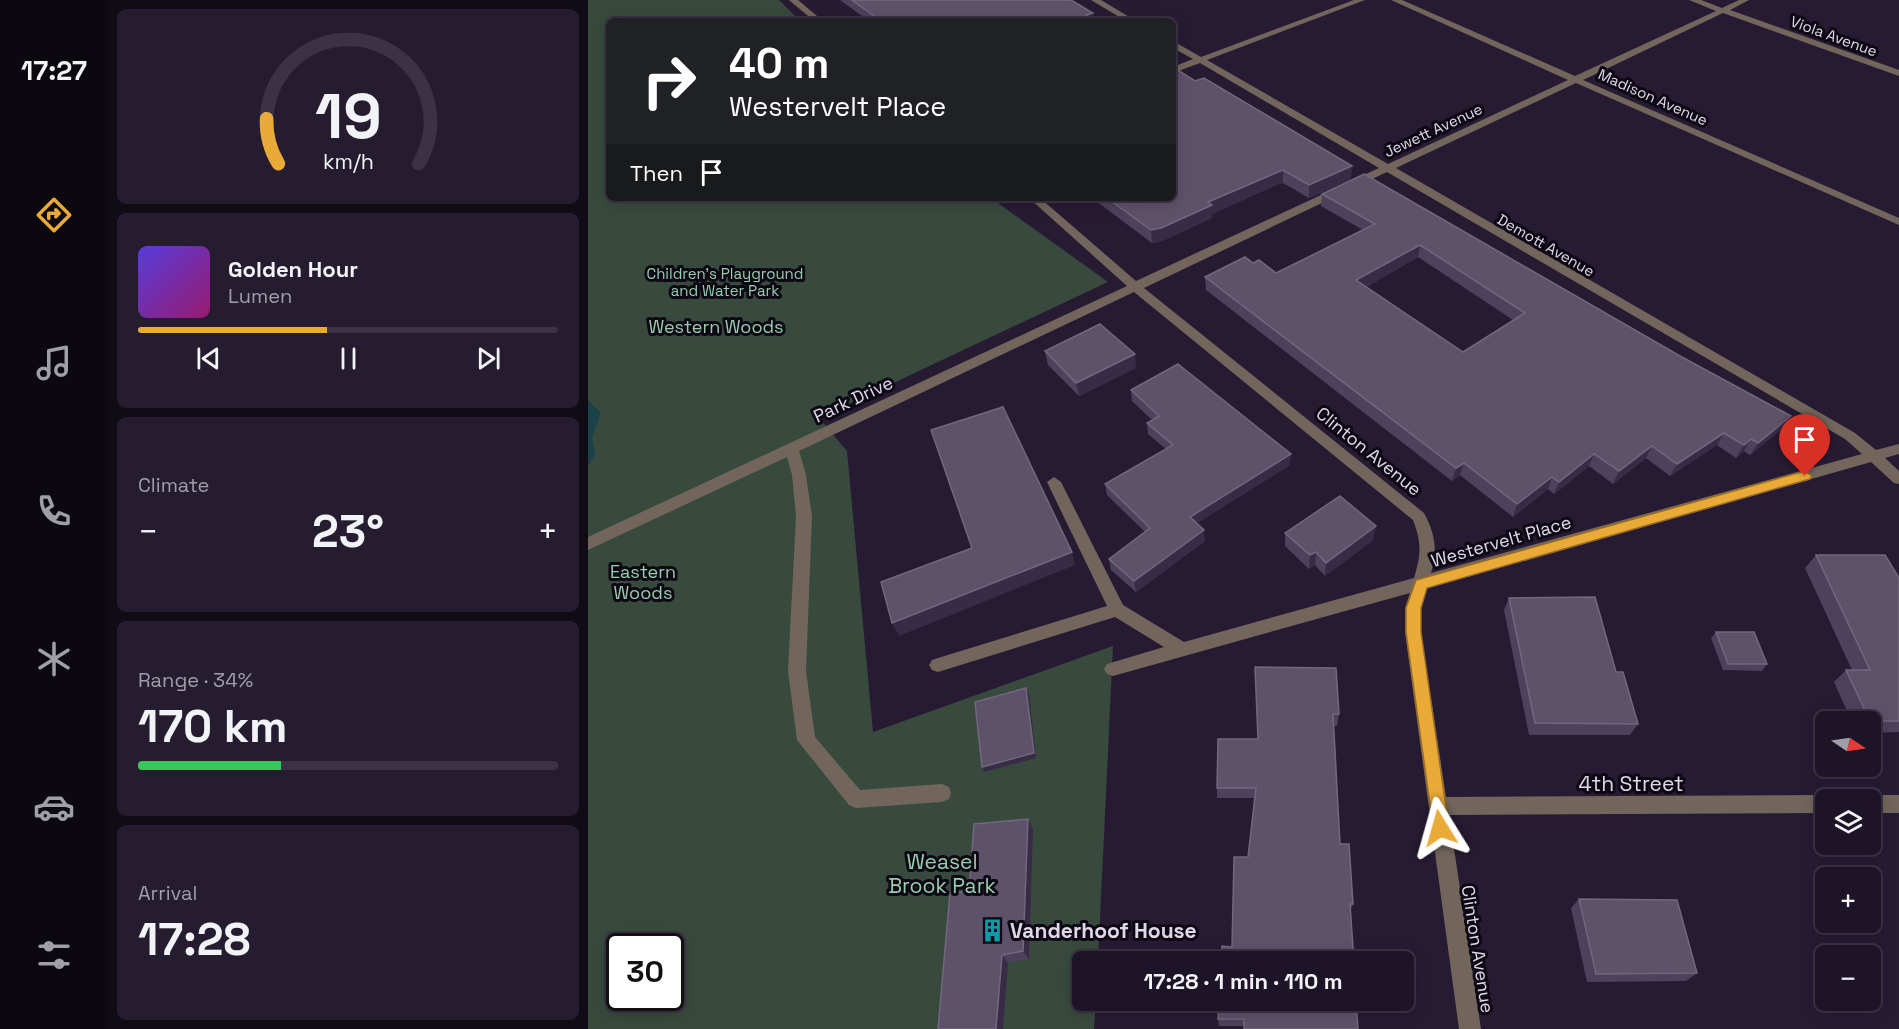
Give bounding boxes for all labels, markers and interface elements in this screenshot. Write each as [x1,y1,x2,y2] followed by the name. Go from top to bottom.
[1788,11,1880,61] street label: Viola Avenue
[729,37,829,90] text: 40 m
[630,42,708,120] icon: right
[21,53,87,88] text: 17:27
[1595,64,1711,130] street label: Madison Avenue
[315,77,381,156] text: 19
[729,89,946,124] text: Westervelt Place
[1381,99,1485,161] street label: Jewett Avenue
[322,148,374,175] text: km/h
[695,156,728,189] icon: arrive
[630,159,683,187] text: Then
[33,194,75,236] icon: directions
[1494,209,1598,281] street label: Demott Avenue
[228,255,358,283] text: Golden Hour
[647,264,803,300] park label: Children's Playground and Water Park
[228,283,292,309] text: Lumen
[648,315,784,338] park label: Western Woods
[33,342,75,384] icon: music
[192,342,225,375] icon: previous
[332,342,365,375] icon: pause
[472,342,505,375] icon: next
[810,371,896,427] street label: Park Drive
[1312,401,1426,501] street label: Clinton Avenue
[1779,414,1830,476] pin
[1788,423,1821,456] icon: arrive
[138,472,209,498] text: Climate
[33,490,75,532] icon: phone
[312,503,384,560] text: 23°
[1428,510,1574,572] street label: Westervelt Place
[138,511,158,553] text: −
[538,511,558,553] text: +
[610,560,676,604] park label: Eastern Woods
[33,638,75,680] icon: climate
[138,667,253,693] text: Range · 34%
[138,698,288,755] text: 170 km
[1815,711,1881,777] north arrow
[1815,711,1881,1011] map controls
[1578,770,1684,797] street label: 4th Street
[33,786,75,828] icon: car
[1815,789,1881,855] button: layers
[1408,796,1472,860] position arrow
[888,848,996,899] park label: Weasel Brook Park
[1815,867,1881,933] button: +
[138,880,197,906] text: Arrival
[1457,883,1499,1015] street label: Clinton Avenue
[138,911,250,968] text: 17:28
[979,917,1005,943] building icon: Vanderhoof House
[1010,917,1197,944] place label: Vanderhoof House
[606,933,684,1011] speed limit sign: 30
[33,934,75,976] icon: filters
[1815,945,1881,1011] button: −
[1143,967,1343,995] text: 17:28 · 1 min · 110 m

